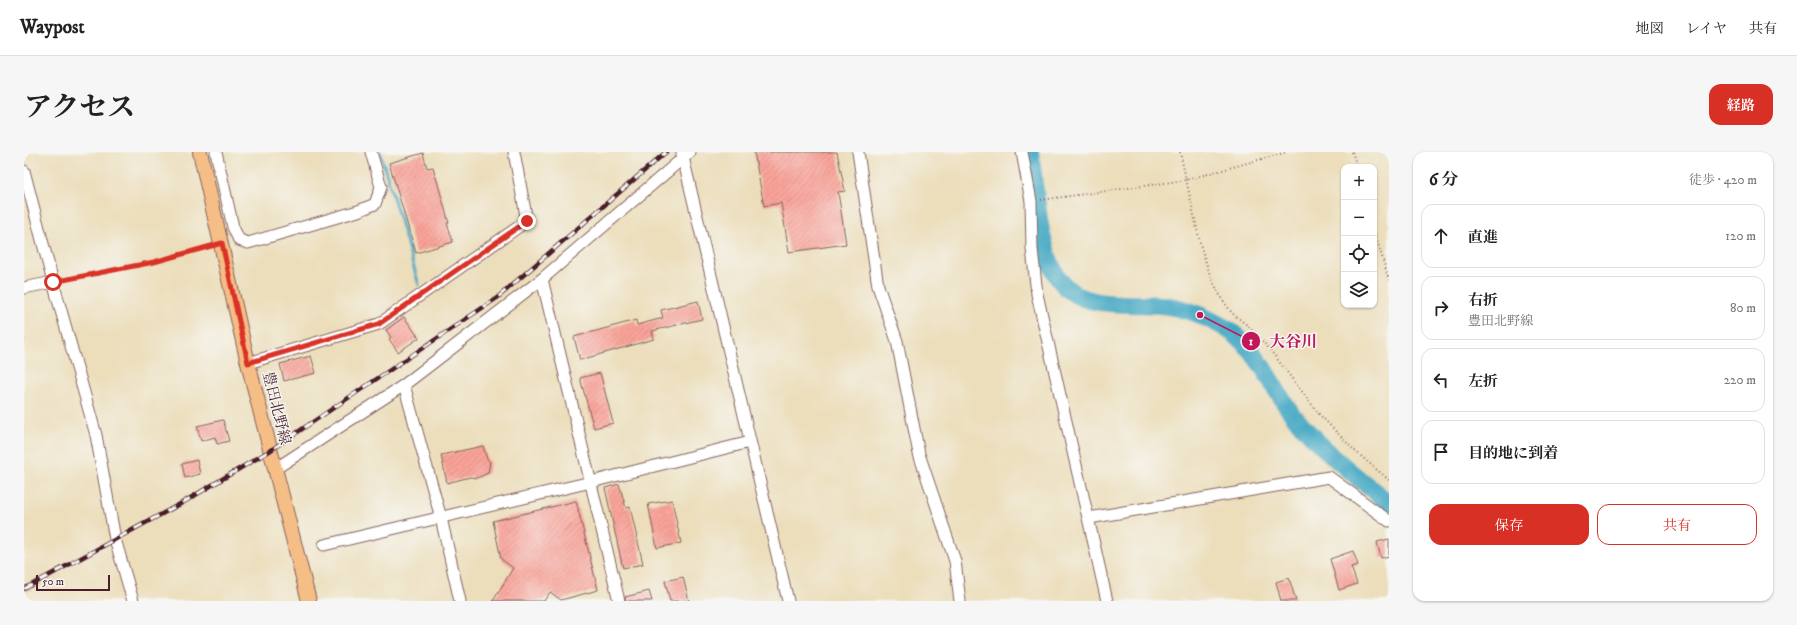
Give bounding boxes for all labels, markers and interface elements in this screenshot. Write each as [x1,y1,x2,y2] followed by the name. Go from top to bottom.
[20,16,84,39] text: Waypost
[1636,20,1664,38] text: 地図
[1686,20,1727,38] text: レイヤ
[1749,20,1777,38] text: 共有
[1709,84,1773,125] button: 経路
[24,90,135,125] text: アクセス
[1341,164,1377,308] map controls
[1341,164,1377,200] button: +
[1429,169,1459,191] text: 6 分
[1689,172,1757,188] text: 徒歩 · 420 m
[1341,200,1377,236] button: −
[518,212,536,230] route end
[1430,225,1452,247] icon: ahead
[1468,228,1498,247] text: 直進
[1725,228,1756,244] text: 120 m
[1341,236,1377,272] button: locate
[1341,272,1377,308] button: layers
[44,273,62,291] route start
[1468,291,1498,310] text: 右折
[1430,297,1452,319] icon: right
[1730,300,1756,316] text: 80 m
[1468,313,1533,329] text: 豊田北野線
[1241,327,1325,355] callout: 大谷川
[1269,332,1317,352] text: 大谷川
[1249,334,1254,349] text: 1
[258,369,295,447] street label: 豊田北野線
[1430,369,1452,391] icon: left
[1468,372,1498,391] text: 左折
[1724,372,1756,388] text: 220 m
[1430,441,1452,463] icon: arrive
[1468,444,1558,463] text: 目的地に到着
[1429,504,1589,545] button: 保存
[1597,504,1757,545] button: 共有
[36,573,110,592] scale bar
[42,575,64,589] text: 50 m

